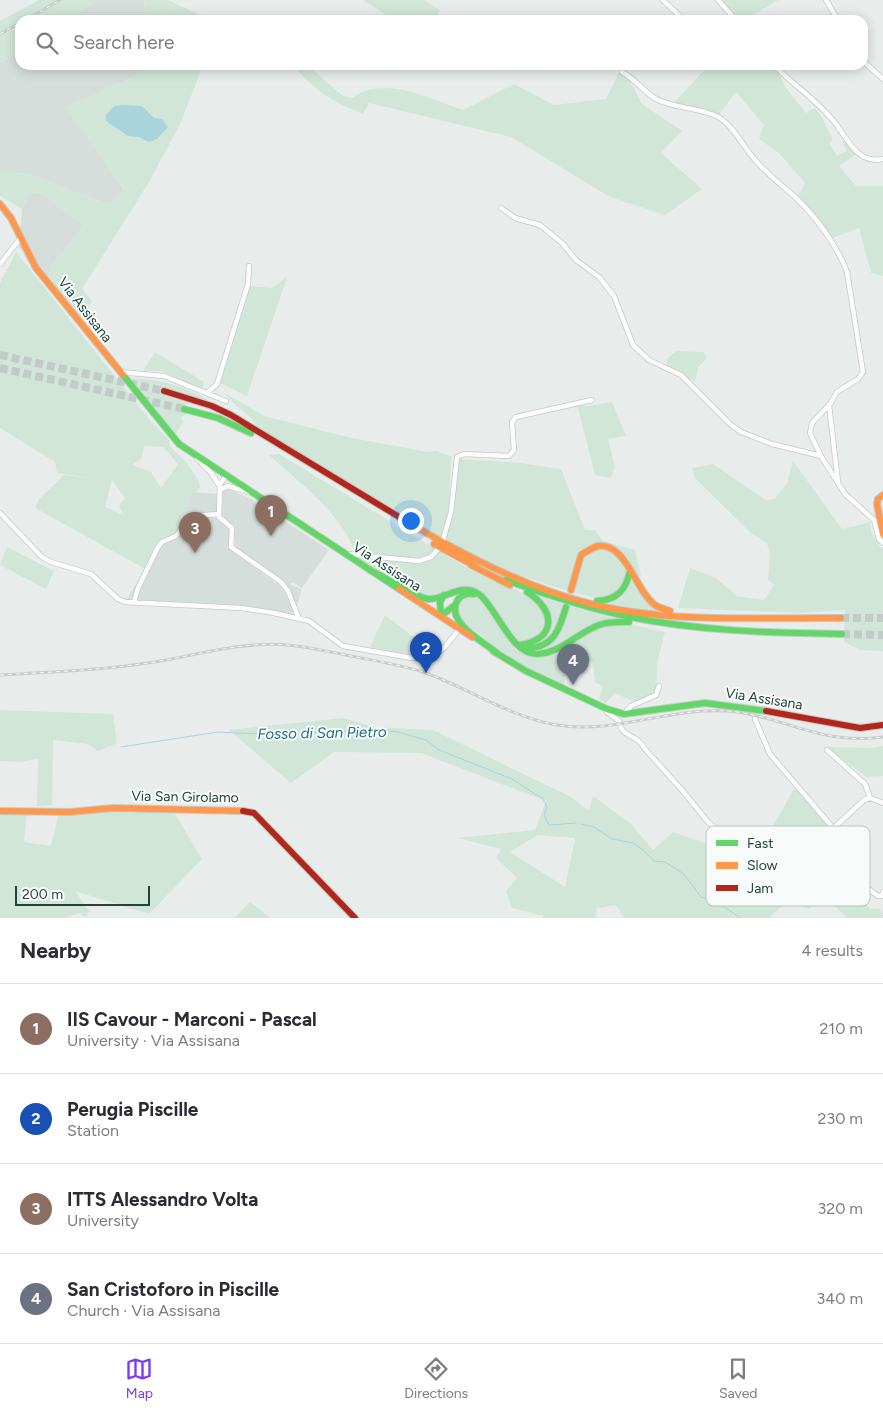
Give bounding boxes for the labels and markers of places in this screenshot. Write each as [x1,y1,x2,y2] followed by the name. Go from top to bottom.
[255,495,287,536] pin: 1
[179,512,211,553] pin: 3
[410,632,442,673] pin: 2
[557,644,589,685] pin: 4

